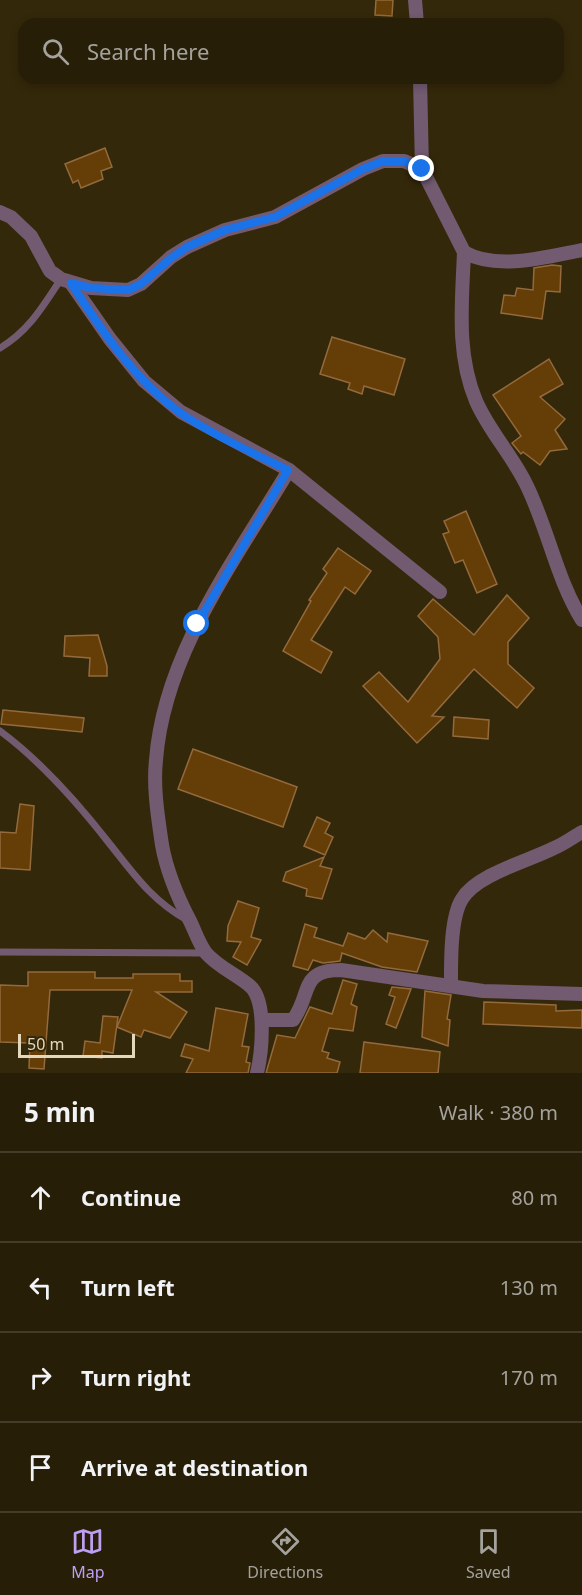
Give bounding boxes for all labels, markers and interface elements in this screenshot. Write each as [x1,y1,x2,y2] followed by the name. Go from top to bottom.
[18,18,564,84] search box
[39,35,72,68] icon: search
[87,36,209,66] text: Search here
[408,155,434,181] route end
[183,610,209,636] route start
[18,1031,135,1058] scale bar
[27,1033,64,1055] text: 50 m
[24,1094,96,1130] text: 5 min
[439,1099,558,1126] text: Walk · 380 m
[24,1181,57,1214] icon: ahead
[81,1182,181,1212] text: Continue
[511,1184,558,1211] text: 80 m
[24,1271,57,1304] icon: left
[81,1272,175,1302] text: Turn left
[500,1274,558,1301] text: 130 m
[24,1361,57,1394] icon: right
[81,1362,191,1392] text: Turn right
[500,1364,558,1391] text: 170 m
[24,1451,57,1484] icon: arrive
[81,1452,308,1482] text: Arrive at destination
[71,1525,105,1583] tab: Map
[247,1525,323,1583] tab: Directions
[466,1525,511,1583] tab: Saved

